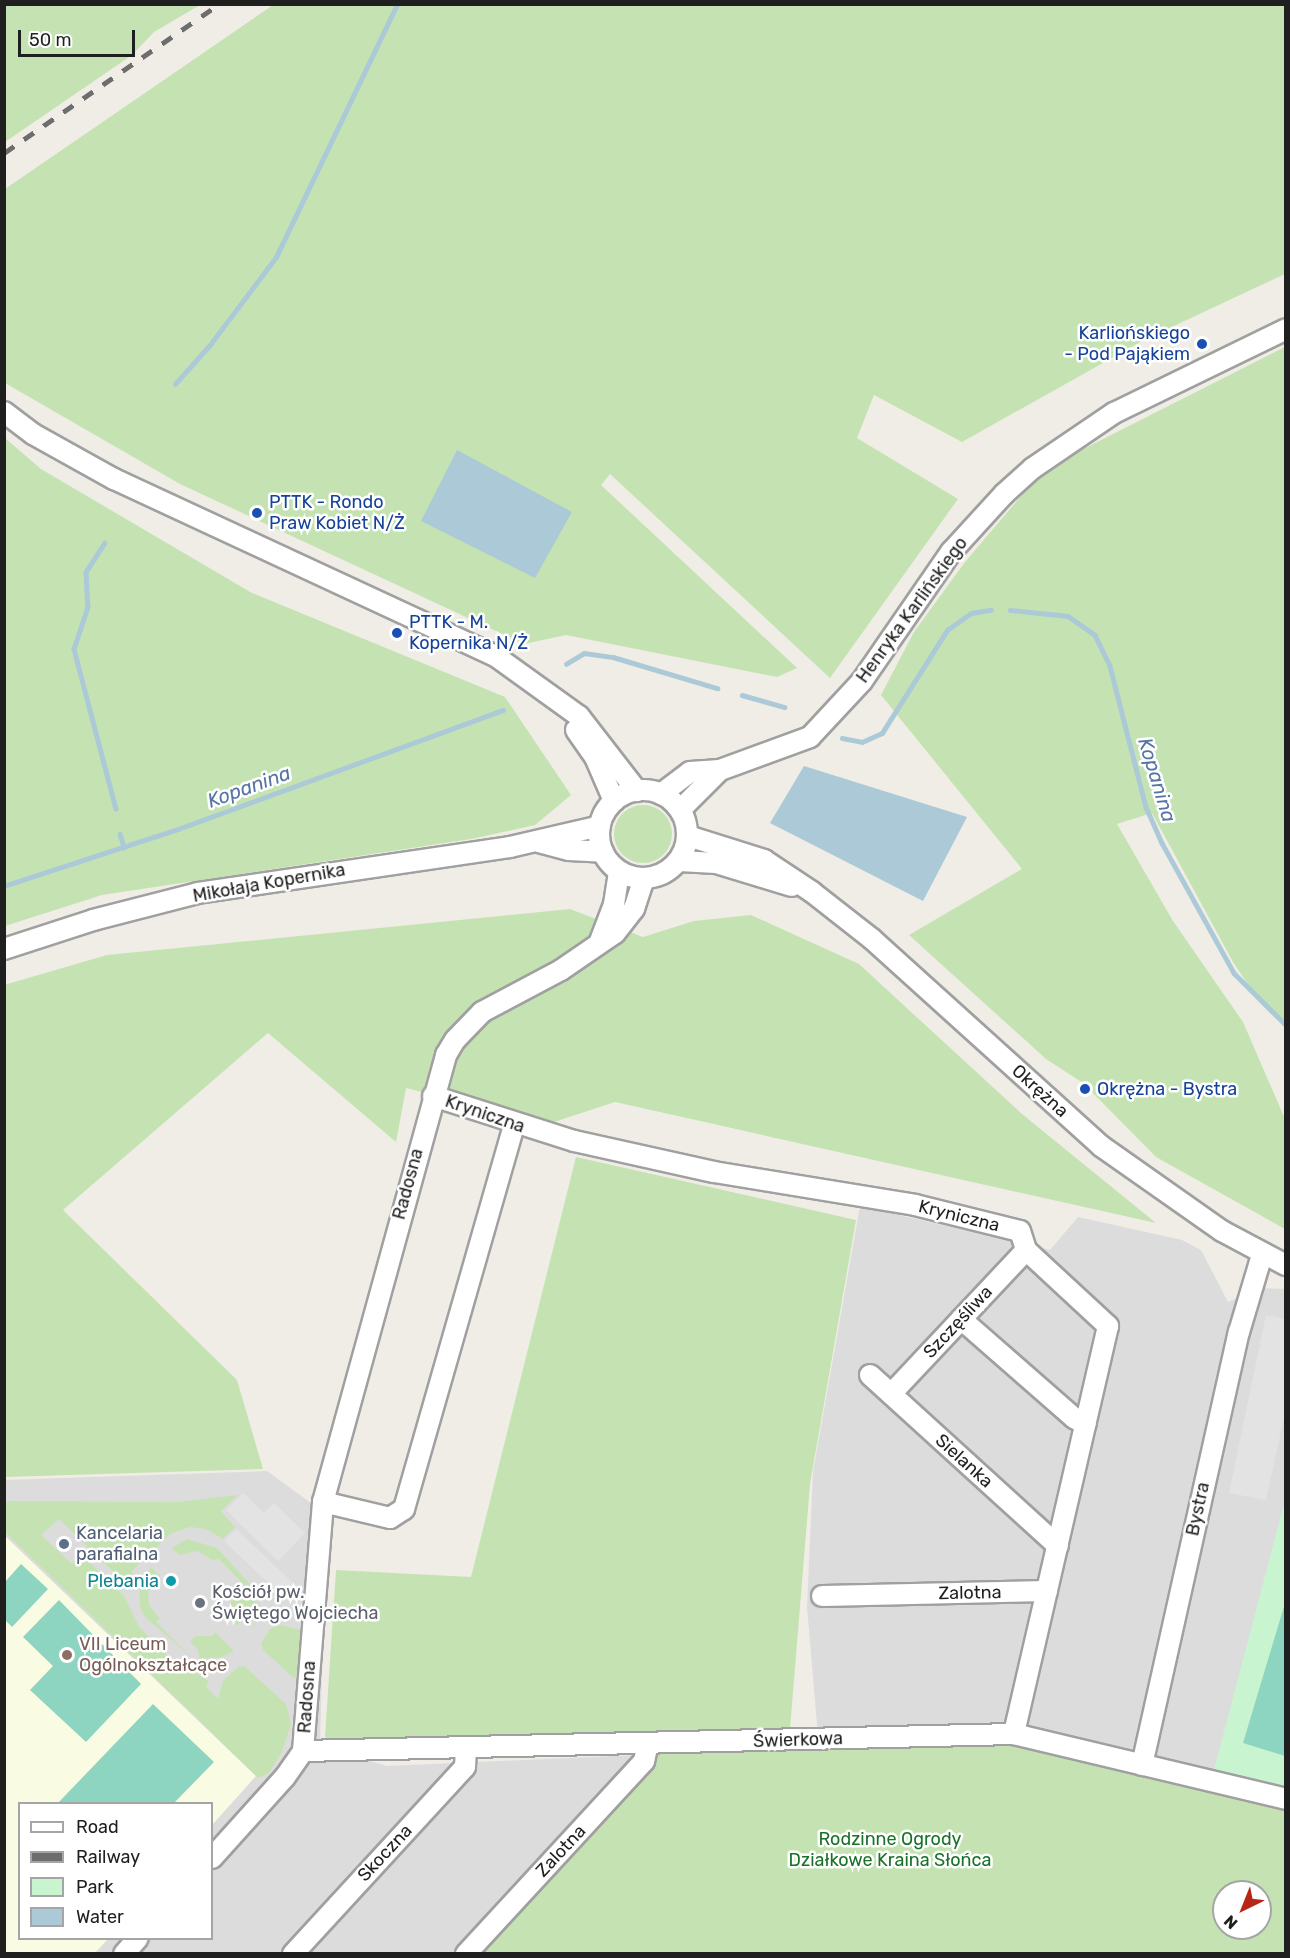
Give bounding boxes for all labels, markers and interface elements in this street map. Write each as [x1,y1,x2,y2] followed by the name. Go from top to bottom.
[21,18,138,56] scale bar
[29,29,72,51] text: 50 m
[1064,323,1190,366] place label: Karliońskiego - Pod Pająkiem
[1195,337,1209,351] marker: Karliońskiego - Pod Pająkiem
[269,492,405,534] place label: PTTK - Rondo Praw Kobiet N/Ż
[250,506,264,520] marker: PTTK - Rondo Praw Kobiet N/Ż
[852,533,972,687] street label: Henryka Karlińskiego
[409,612,528,654] place label: PTTK - M. Kopernika N/Ż
[390,626,404,640] marker: PTTK - M. Kopernika N/Ż
[1133,735,1181,825] water label: Kopanina
[204,761,294,813] water label: Kopanina
[191,859,347,907] street label: Mikołaja Kopernika
[1007,1060,1073,1122] street label: Okrężna
[1097,1078,1237,1100] place label: Okrężna - Bystra
[1078,1082,1092,1096] marker: Okrężna - Bystra
[442,1090,528,1138] street label: Kryniczna
[388,1146,428,1222] street label: Radosna
[916,1196,1002,1236] street label: Kryniczna
[919,1281,997,1363] street label: Szczęśliwa
[931,1430,997,1492] street label: Sielanka
[1182,1480,1214,1538] street label: Bystra
[76,1523,163,1565] place label: Kancelaria parafialna
[57,1537,71,1551] marker: Kancelaria parafialna
[87,1570,159,1592] place label: Plebania
[164,1574,178,1588] marker: Plebania
[212,1582,379,1624] place label: Kościół pw. Świętego Wojciecha
[938,1582,1002,1604] street label: Zalotna
[193,1596,207,1610] marker: Kościół pw. Świętego Wojciecha
[79,1634,227,1676] place label: VII Liceum Ogólnokształcące
[60,1648,74,1662] marker: VII Liceum Ogólnokształcące
[294,1660,320,1734] street label: Radosna
[753,1728,843,1752] street label: Świerkowa
[18,1802,213,1940] legend
[76,1816,119,1838] text: Road
[353,1820,417,1886] street label: Skoczna
[532,1821,590,1881] street label: Zalotna
[789,1829,991,1872] park label: Rodzinne Ogrody Działkowe Kraina Słońca
[76,1846,140,1868] text: Railway
[76,1876,113,1898] text: Park
[1212,1880,1272,1940] north arrow
[76,1906,124,1928] text: Water
[1220,1911,1241,1933] text: N

